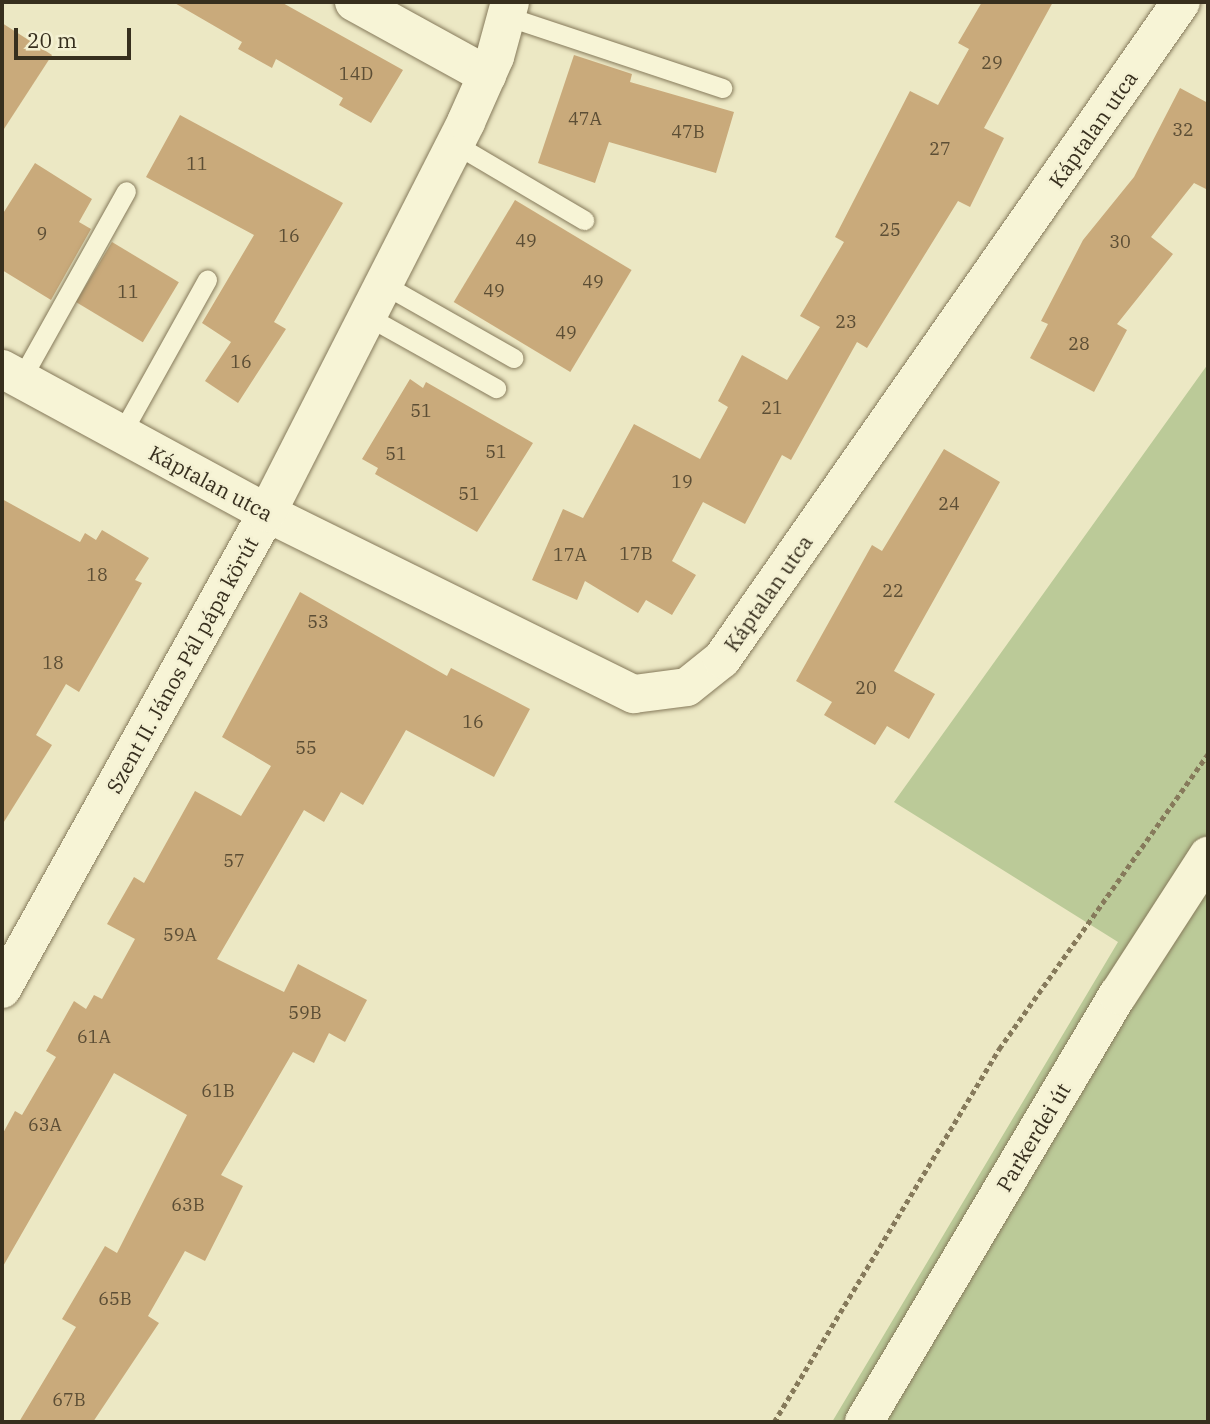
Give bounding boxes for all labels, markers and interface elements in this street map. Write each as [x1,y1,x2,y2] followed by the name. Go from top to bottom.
[18,14,135,58] scale bar
[27,26,77,54] text: 20 m
[981,52,1003,74] house number: 29
[339,63,373,85] house number: 14D
[1044,66,1142,192] street label: Káptalan utca
[568,108,602,130] house number: 47A
[1172,119,1194,141] house number: 32
[671,121,705,143] house number: 47B
[929,138,951,160] house number: 27
[186,153,208,175] house number: 11
[879,219,901,241] house number: 25
[37,223,47,245] house number: 9
[278,225,300,247] house number: 16
[515,230,537,252] house number: 49
[1109,231,1131,253] house number: 30
[582,271,604,293] house number: 49
[483,280,505,302] house number: 49
[117,281,139,303] house number: 11
[835,311,857,333] house number: 23
[555,322,577,344] house number: 49
[1068,333,1090,355] house number: 28
[230,351,252,373] house number: 16
[761,397,783,419] house number: 21
[410,400,432,422] house number: 51
[145,440,277,526] street label: Káptalan utca
[485,441,507,463] house number: 51
[385,443,407,465] house number: 51
[671,471,693,493] house number: 19
[458,483,480,505] house number: 51
[938,493,960,515] house number: 24
[719,530,817,656] street label: Káptalan utca
[101,532,263,798] street label: Szent II. János Pál pápa körút
[619,543,653,565] house number: 17B
[553,544,587,566] house number: 17A
[86,564,108,586] house number: 18
[882,580,904,602] house number: 22
[307,611,329,633] house number: 53
[42,652,64,674] house number: 18
[855,677,877,699] house number: 20
[462,711,484,733] house number: 16
[295,737,317,759] house number: 55
[223,850,245,872] house number: 57
[163,924,197,946] house number: 59A
[288,1002,322,1024] house number: 59B
[77,1026,111,1048] house number: 61A
[991,1078,1075,1196] street label: Parkerdei út
[201,1080,235,1102] house number: 61B
[28,1114,62,1136] house number: 63A
[171,1194,205,1216] house number: 63B
[98,1288,132,1310] house number: 65B
[52,1389,86,1411] house number: 67B

